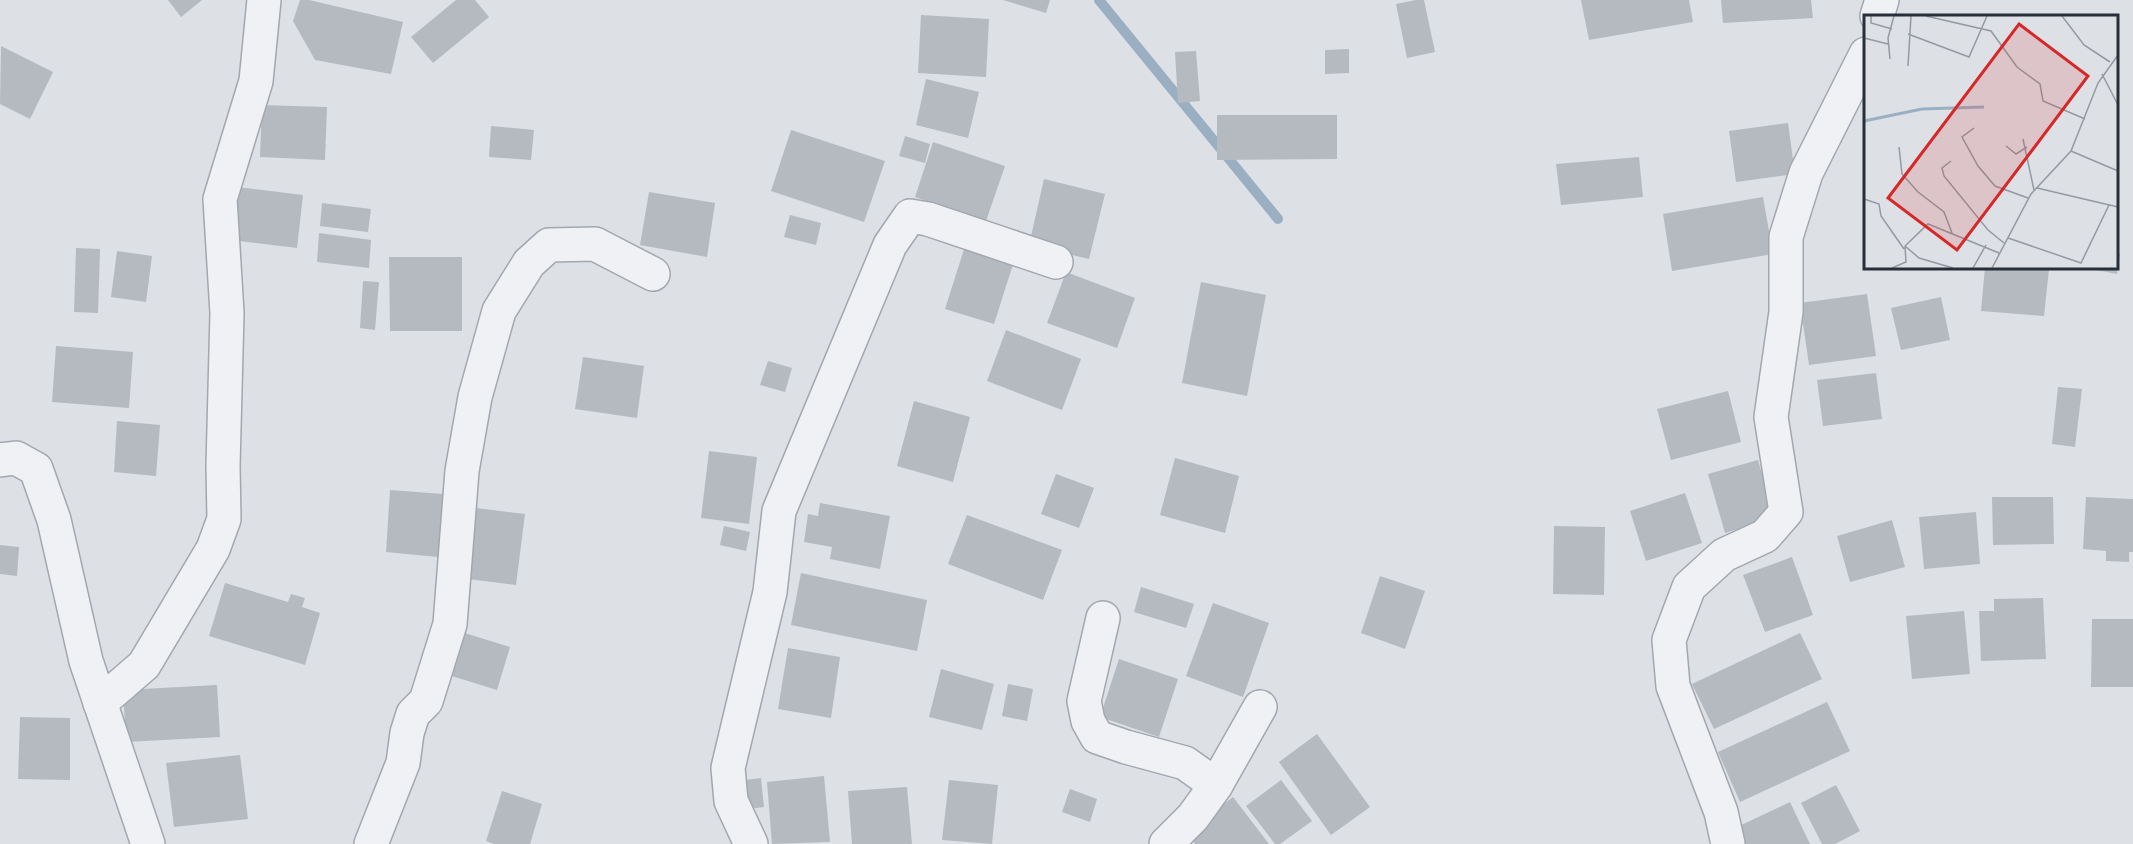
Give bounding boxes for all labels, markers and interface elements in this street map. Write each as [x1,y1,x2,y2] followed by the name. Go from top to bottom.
[1864,15,2118,268] inset map

